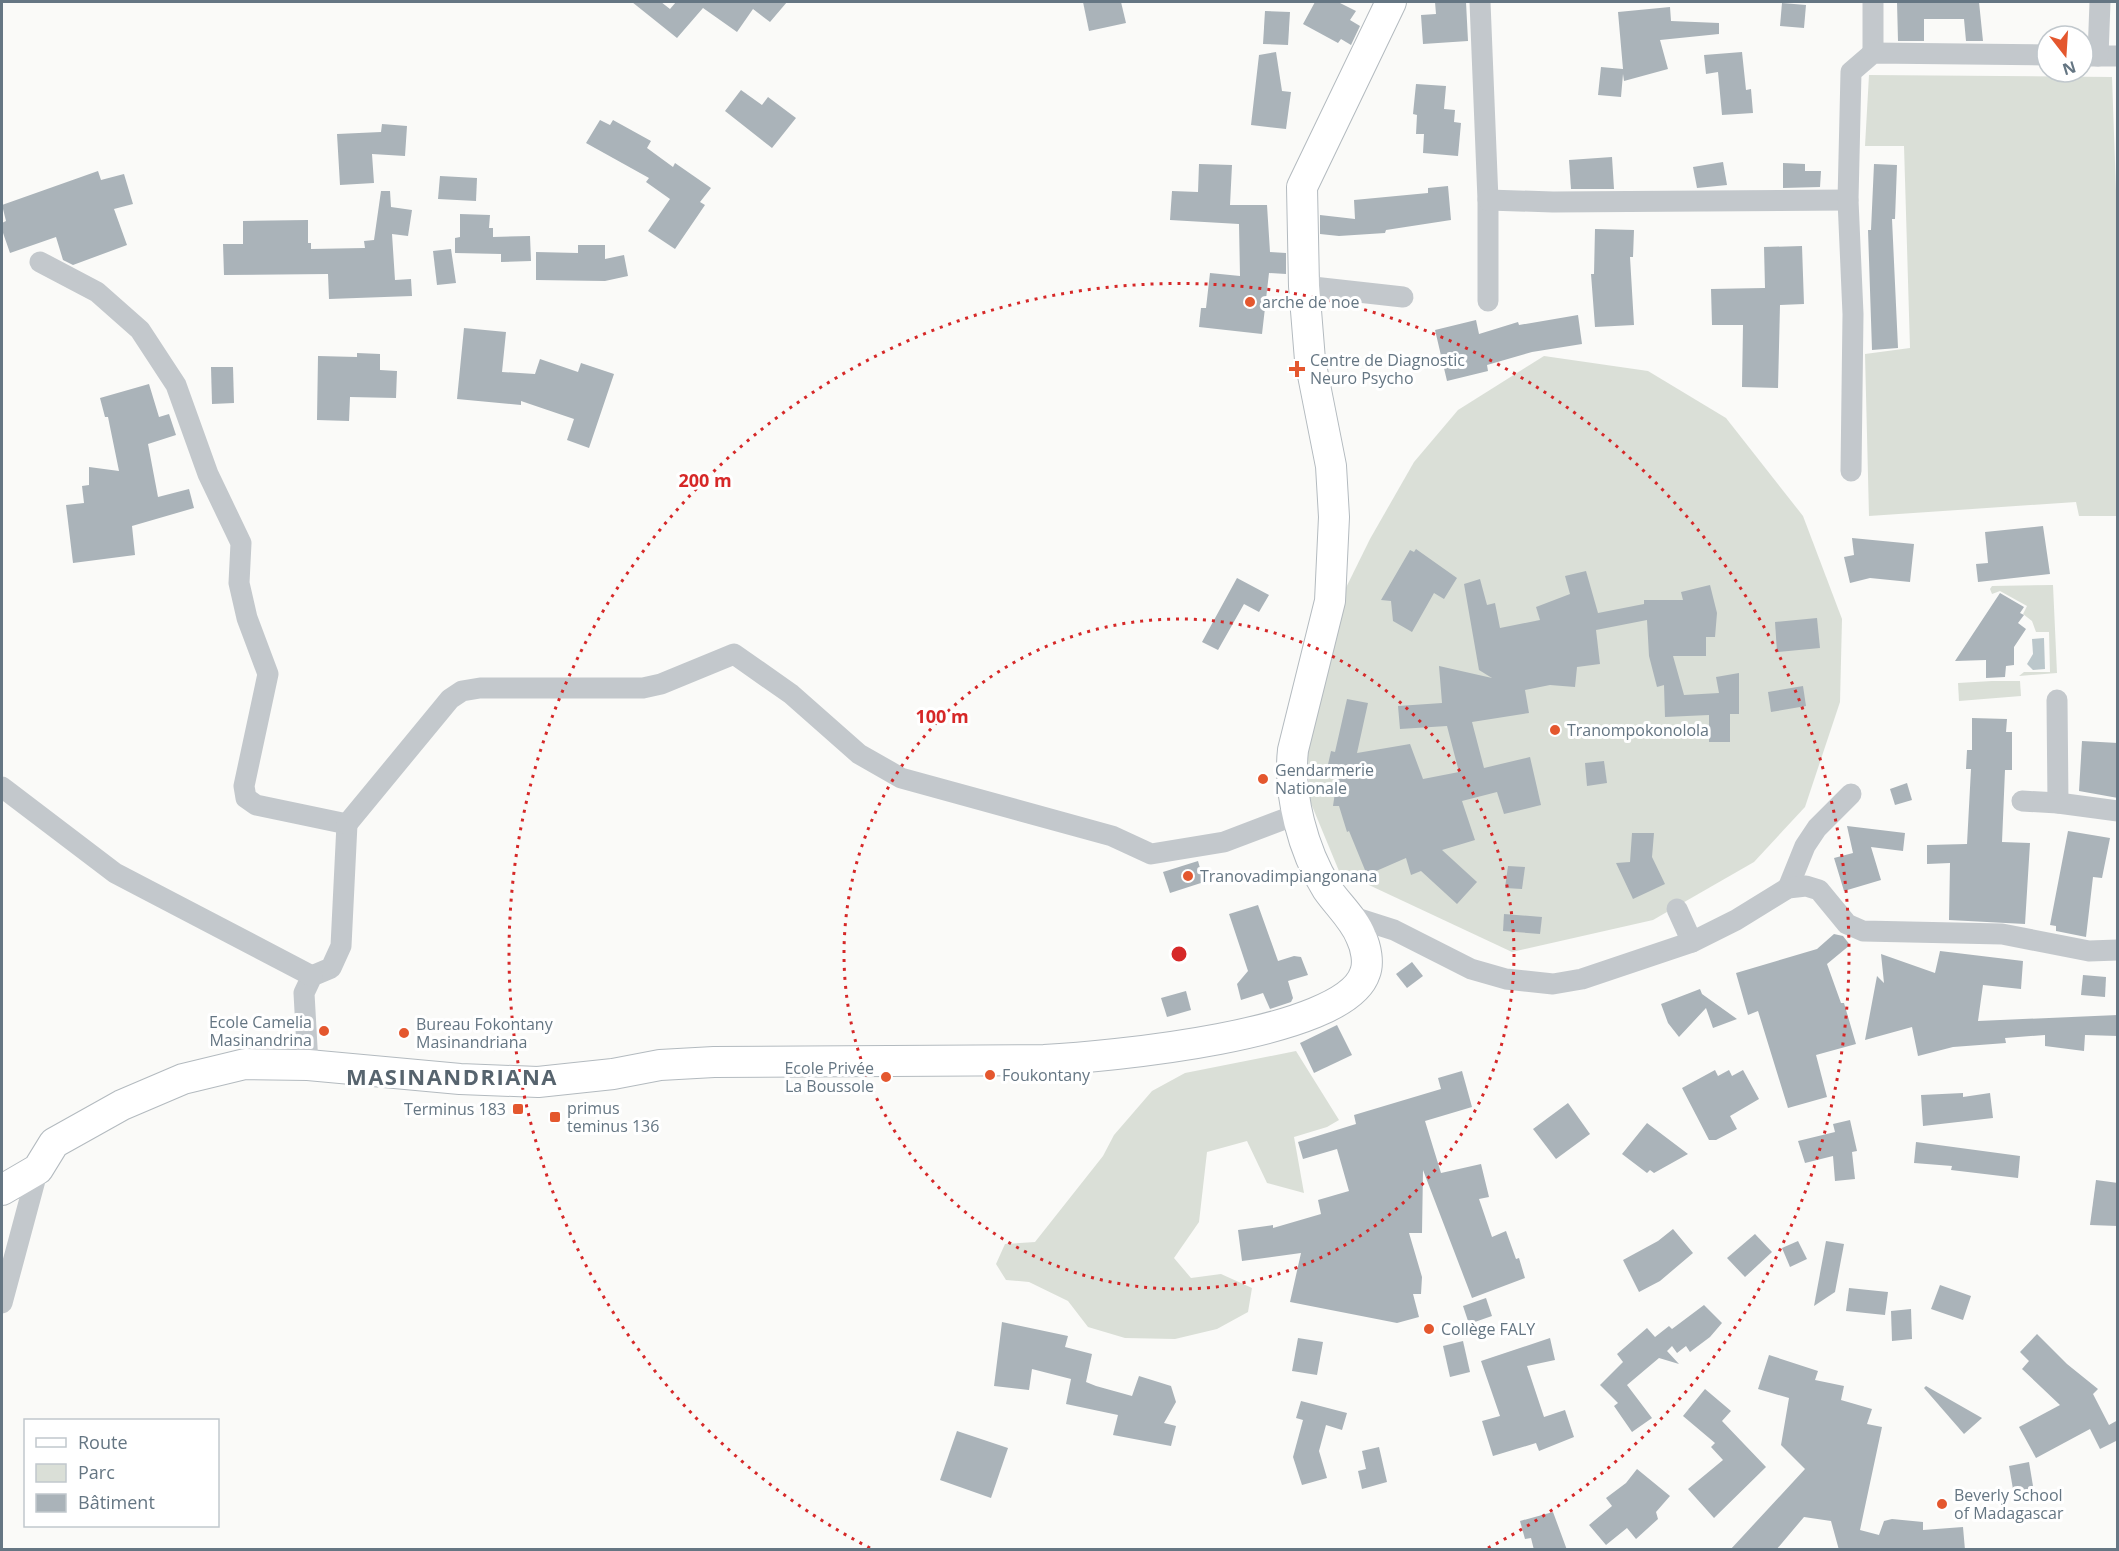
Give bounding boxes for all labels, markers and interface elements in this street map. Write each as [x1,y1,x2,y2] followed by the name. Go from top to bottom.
[2035,24,2095,84] north arrow
[2060,56,2079,81] text: N
[1262,291,1359,313] place label: arche de noe
[1243,295,1257,309] marker: arche de noe
[1310,349,1465,389] place label: Centre de Diagnostic Neuro Psycho
[1288,360,1306,378] marker: Centre de Diagnostic Neuro Psycho
[678,468,732,492] text: 200 m
[915,704,969,728] text: 100 m
[1567,719,1709,741] place label: Tranompokonolola
[1548,723,1562,737] marker: Tranompokonolola
[1275,759,1374,799] place label: Gendarmerie Nationale
[1256,772,1270,786] marker: Gendarmerie Nationale
[1200,865,1377,887] place label: Tranovadimpiangonana
[1181,869,1195,883] marker: Tranovadimpiangonana
[1169,944,1189,964] centre of rings
[209,1011,312,1051] place label: Ecole Camelia Masinandrina
[416,1013,554,1053] place label: Bureau Fokontany Masinandriana
[317,1024,331,1038] marker: Ecole Camelia Masinandrina
[397,1026,411,1040] marker: Bureau Fokontany Masinandriana
[784,1057,874,1097] place label: Ecole Privée La Boussole
[346,1061,558,1091] district label: MASINANDRIANA
[1002,1064,1091,1086] place label: Foukontany
[983,1068,997,1082] marker: Foukontany
[879,1070,893,1084] marker: Ecole Privée La Boussole
[567,1097,659,1137] place label: primus teminus 136
[404,1098,506,1120] place label: Terminus 183
[511,1102,525,1116] marker: Terminus 183
[548,1110,562,1124] marker: primus teminus 136
[1441,1318,1535,1340] place label: Collège FALY
[1422,1322,1436,1336] marker: Collège FALY
[24,1419,219,1527] legend
[78,1430,128,1454] text: Route
[78,1460,115,1484] text: Parc
[1954,1484,2064,1524] place label: Beverly School of Madagascar
[78,1490,155,1514] text: Bâtiment
[1935,1497,1949,1511] marker: Beverly School of Madagascar

